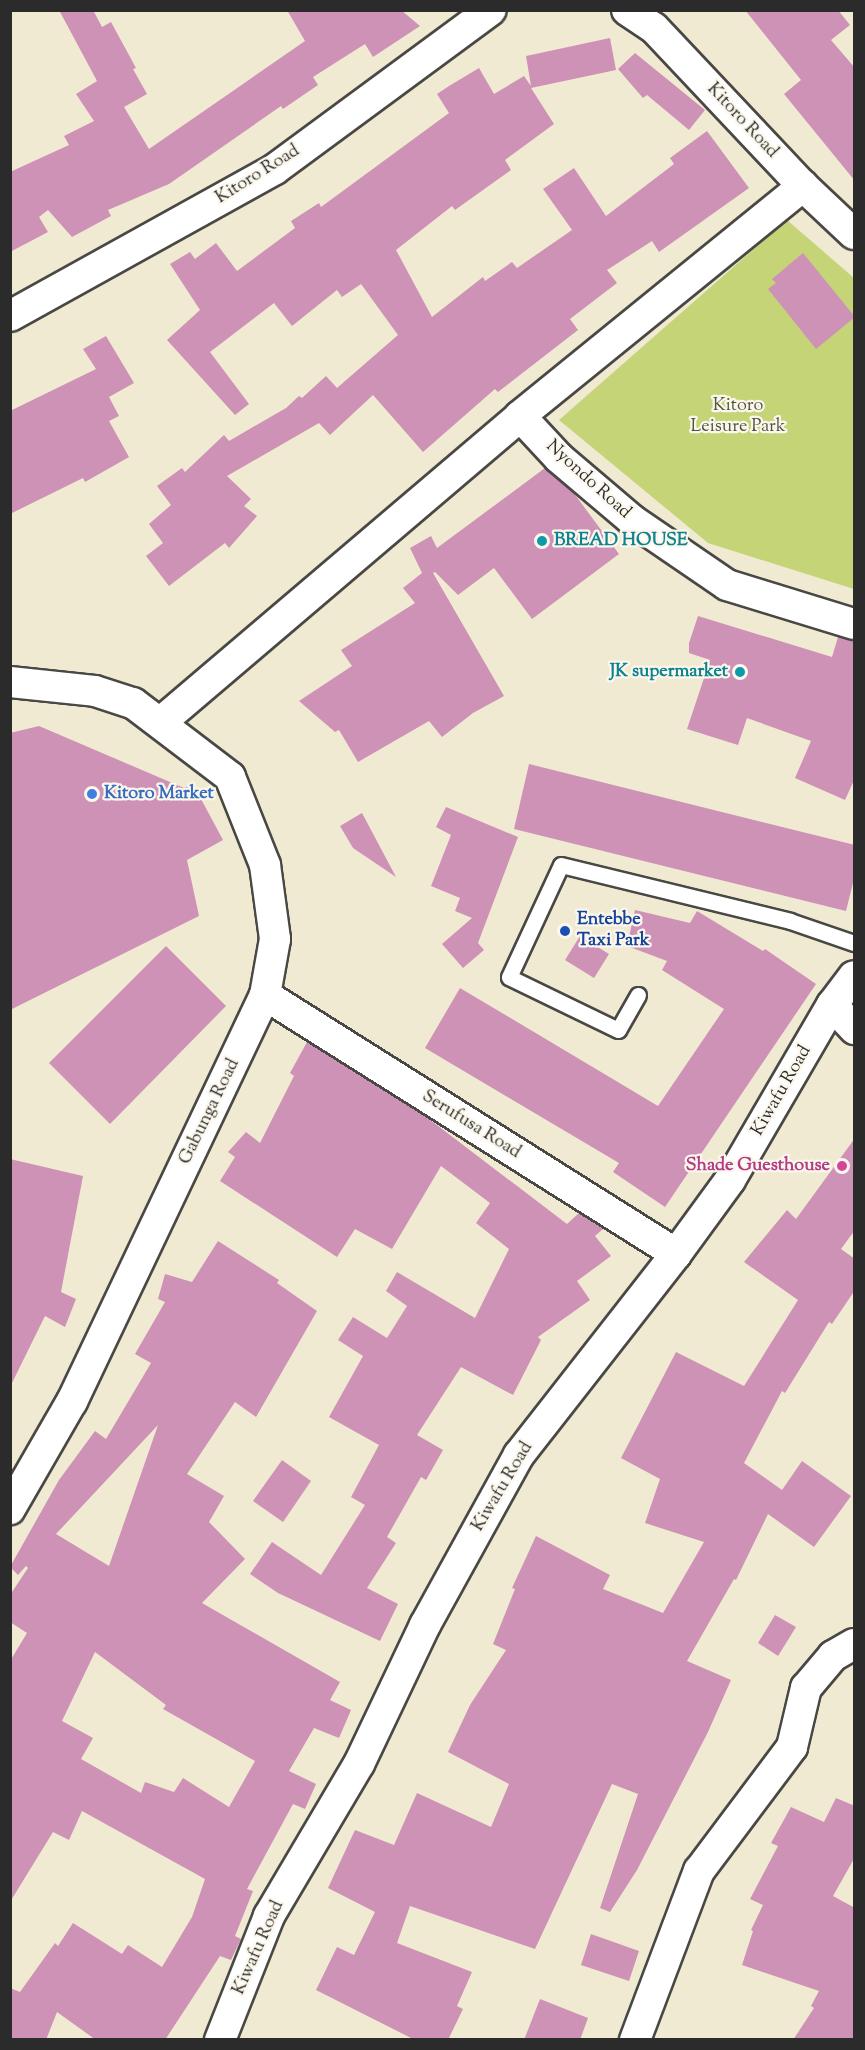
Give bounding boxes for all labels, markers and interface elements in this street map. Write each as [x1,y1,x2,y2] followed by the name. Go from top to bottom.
[702,79,782,163] street label: Kitoro Road
[212,141,304,209] street label: Kitoro Road
[690,396,786,438] park label: Kitoro Leisure Park
[541,436,635,524] street label: Nyondo Road
[554,530,688,552] place label: BREAD HOUSE
[535,534,549,548] marker: BREAD HOUSE
[610,661,728,683] place label: JK supermarket
[733,665,747,679] marker: JK supermarket
[104,783,214,805] place label: Kitoro Market
[85,787,99,801] marker: Kitoro Market
[577,910,650,952] place label: Entebbe Taxi Park
[558,924,572,938] marker: Entebbe Taxi Park
[747,1042,817,1140] street label: Kiwafu Road
[175,1056,245,1168] street label: Gabunga Road
[418,1086,524,1164] street label: Serufusa Road
[686,1155,830,1177] place label: Shade Guesthouse
[835,1159,849,1173] marker: Shade Guesthouse
[468,1438,538,1536] street label: Kiwafu Road
[229,1898,289,1998] street label: Kiwafu Road

